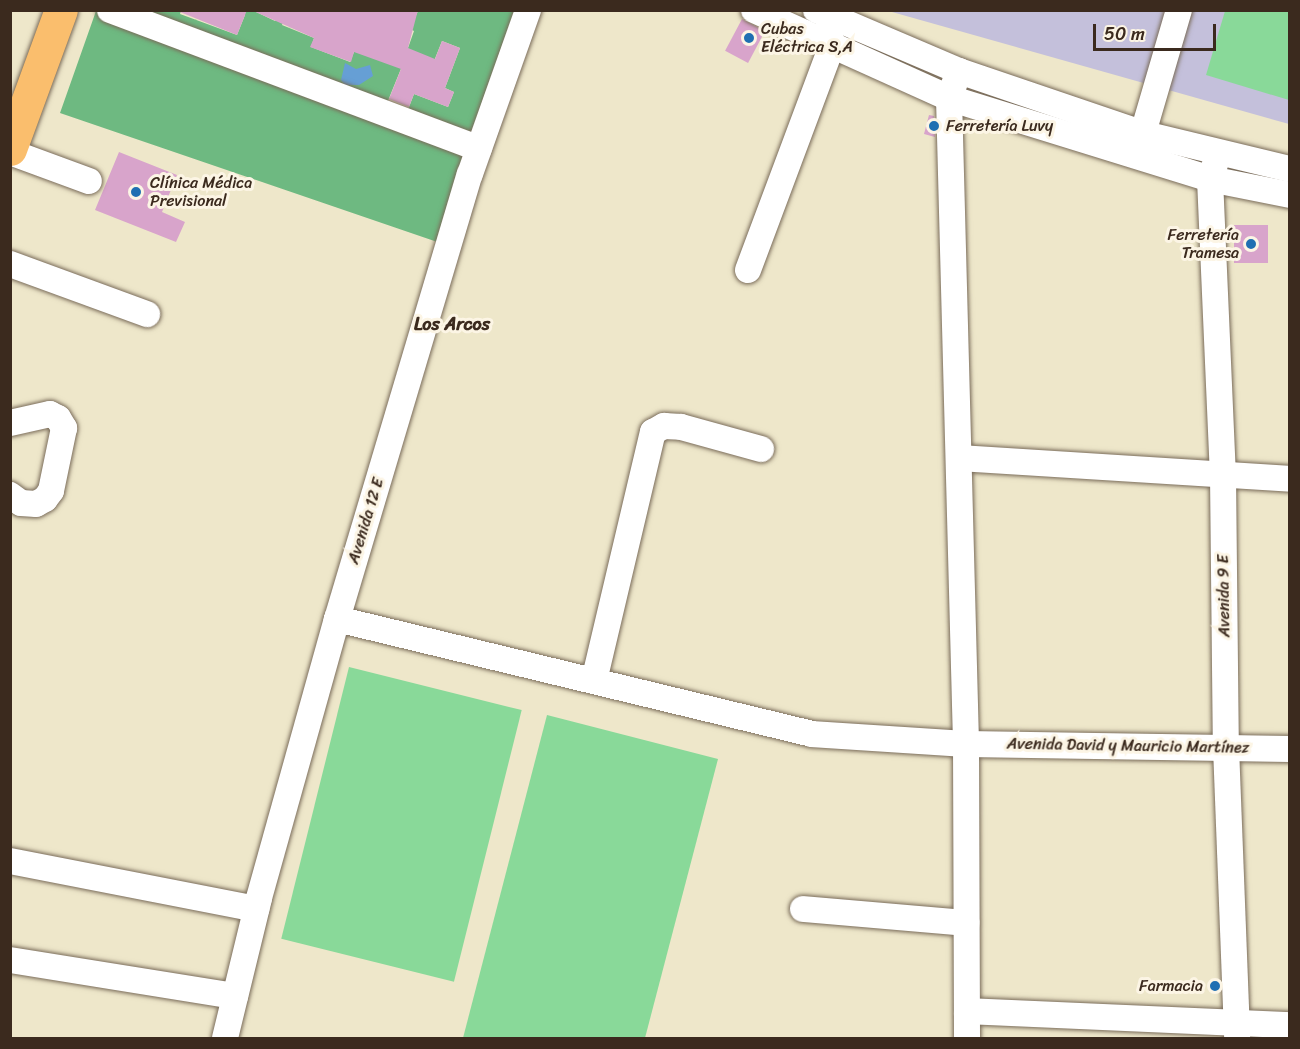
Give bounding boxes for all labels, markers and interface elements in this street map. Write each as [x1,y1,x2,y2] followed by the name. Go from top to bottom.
[1096,12,1219,50] scale bar
[1104,18,1145,50] text: 50 m
[761,19,853,57] place label: Cubas Eléctrica S,A
[742,31,756,45] marker: Cubas Eléctrica S,A
[946,116,1053,136] place label: Ferretería Luvy
[927,119,941,133] marker: Ferretería Luvy
[150,173,252,211] place label: Clínica Médica Previsional
[127,183,145,201] marker: Clínica Médica Previsional
[1168,225,1239,263] place label: Ferretería Tramesa
[1244,237,1258,251] marker: Ferretería Tramesa
[414,313,490,335] district label: Los Arcos
[344,476,388,566] street label: Avenida 12 E
[1214,554,1234,638] street label: Avenida 9 E
[1006,734,1250,758] street label: Avenida David y Mauricio Martínez
[1139,976,1203,996] place label: Farmacia
[1208,979,1222,993] marker: Farmacia

